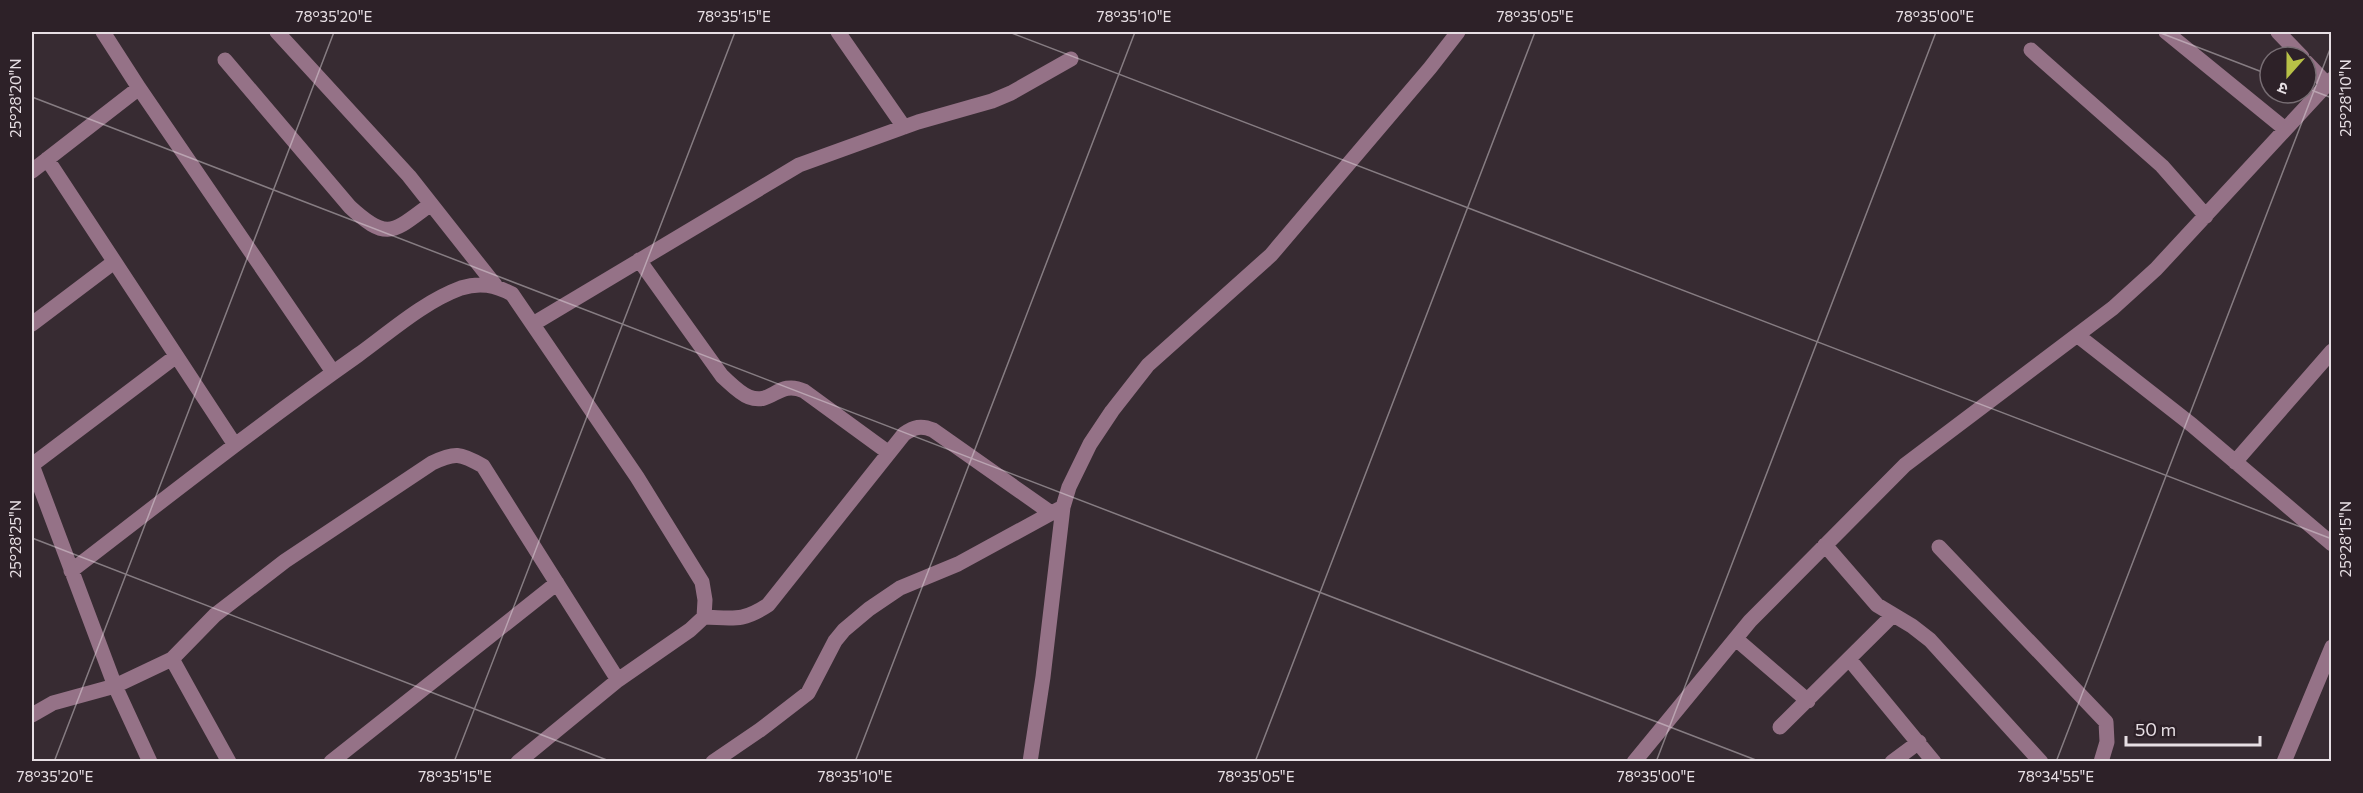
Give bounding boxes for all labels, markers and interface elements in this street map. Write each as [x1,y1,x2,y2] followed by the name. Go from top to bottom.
[296,7,372,25] text: 78°35'20"E
[697,7,771,25] text: 78°35'15"E
[1097,7,1172,25] text: 78°35'10"E
[1496,7,1574,25] text: 78°35'05"E
[1896,7,1974,25] text: 78°35'00"E
[2258,45,2318,105] north arrow
[6,58,24,138] text: 25°28'20"N
[2336,59,2354,137] text: 25°28'10"N
[2274,79,2290,100] text: उ
[6,500,24,578] text: 25°28'25"N
[2336,501,2354,577] text: 25°28'15"N
[2126,709,2260,747] scale bar
[2135,718,2176,740] text: 50 m
[17,767,93,785] text: 78°35'20"E
[418,767,492,785] text: 78°35'15"E
[818,767,893,785] text: 78°35'10"E
[1217,767,1295,785] text: 78°35'05"E
[1617,767,1695,785] text: 78°35'00"E
[2018,767,2094,785] text: 78°34'55"E

